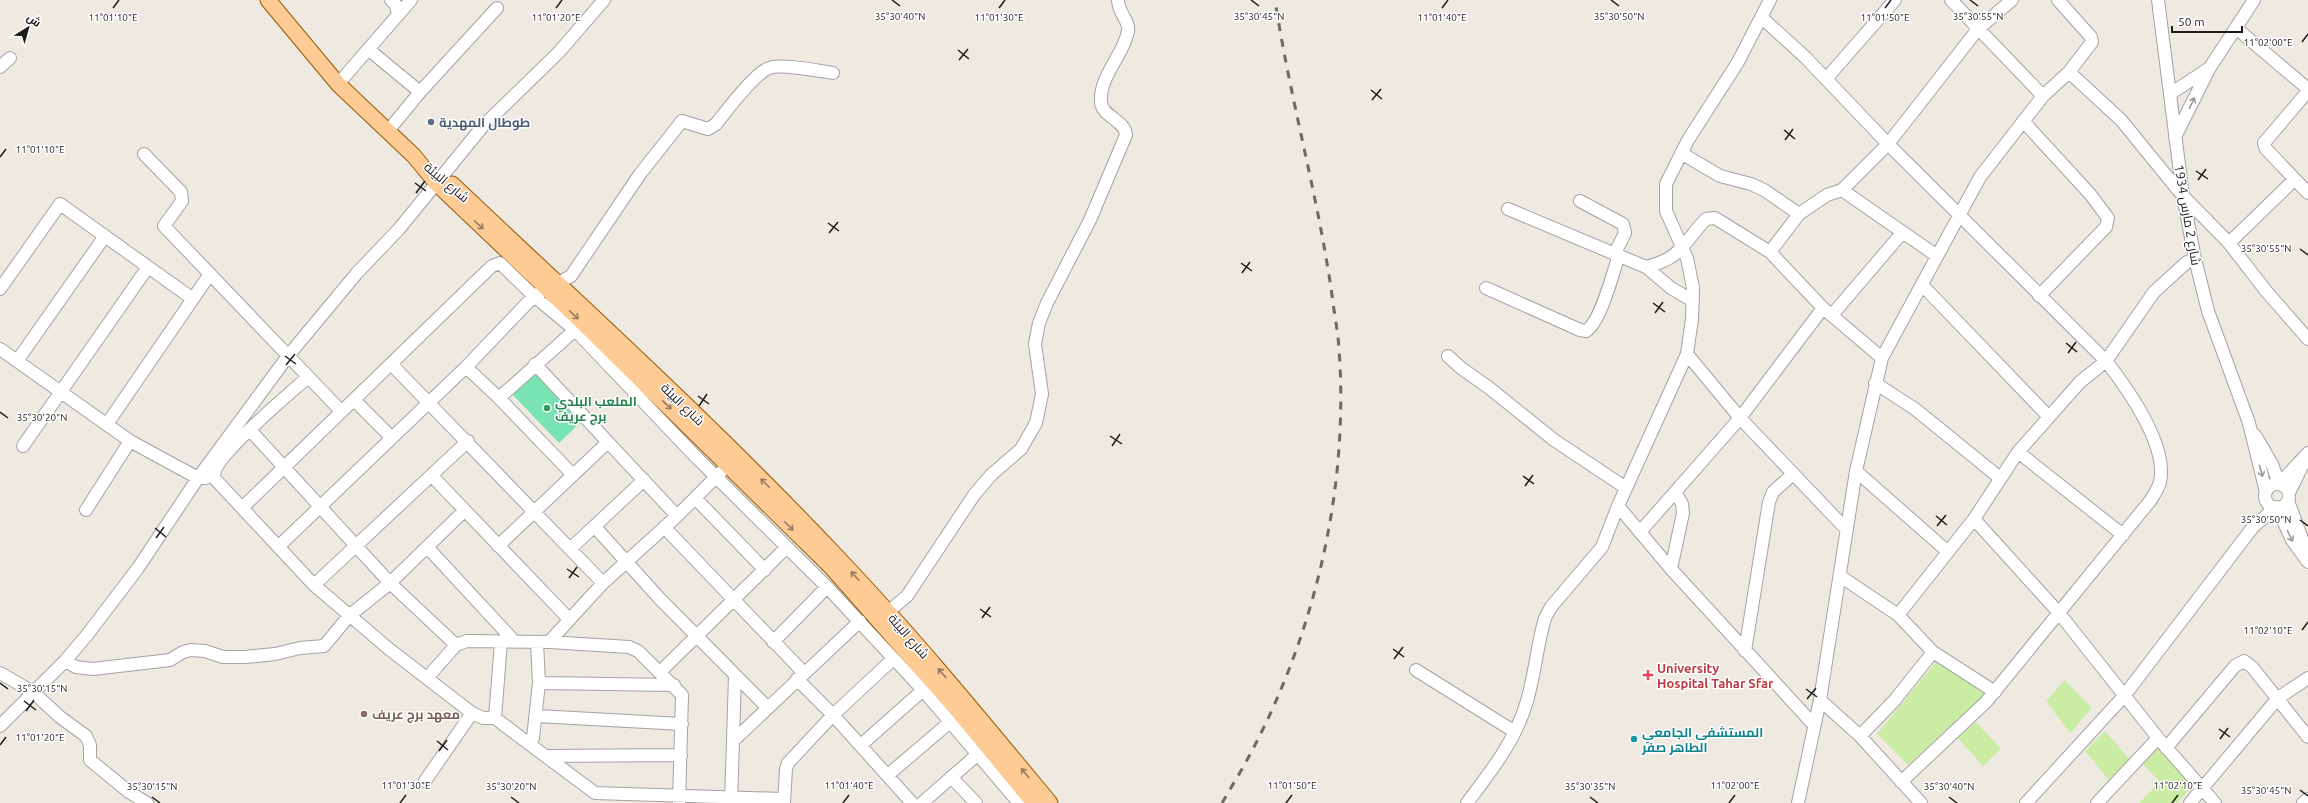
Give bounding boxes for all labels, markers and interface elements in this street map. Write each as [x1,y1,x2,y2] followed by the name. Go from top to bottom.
[8,8,48,48] north arrow
[2172,8,2242,34] scale bar
[24,11,43,30] text: ش
[875,11,925,22] text: 35°30'40"N
[1234,11,1284,22] text: 35°30'45"N
[1594,11,1644,22] text: 35°30'50"N
[1953,11,2003,22] text: 35°30'55"N
[88,12,138,23] text: 11°01'10"E
[531,12,581,23] text: 11°01'20"E
[974,12,1024,23] text: 11°01'30"E
[1417,12,1467,23] text: 11°01'40"E
[1860,12,1910,23] text: 11°01'50"E
[2178,15,2205,28] text: 50 m
[2243,37,2293,48] text: 11°02'00"E
[2189,97,2196,109] one-way arrow
[439,115,530,131] place label: طوطال المهدية
[426,117,436,127] marker: طوطال المهدية
[15,144,65,155] text: 11°01'10"E
[420,159,472,206] street label: شارع البيئة
[2170,163,2204,267] street label: شارع 2 مارس 1934
[474,220,484,230] one-way arrow
[2241,243,2291,254] text: 35°30'55"N
[568,310,579,319] one-way arrow
[657,380,707,429] street label: شارع البيئة
[555,394,637,425] place label: الملعب البلدي برج عريف
[662,400,672,410] one-way arrow
[542,403,552,413] marker: الملعب البلدي برج عريف
[17,412,67,423] text: 35°30'20"N
[2257,465,2265,478] one-way arrow
[760,478,770,488] one-way arrow
[2241,514,2291,525] text: 35°30'50"N
[784,521,794,531] one-way arrow
[2287,530,2294,542] one-way arrow
[851,571,860,582] one-way arrow
[884,611,932,662] street label: شارع البيئة
[2243,625,2293,636] text: 11°02'10"E
[1657,661,1774,690] place label: University Hospital Tahar Sfar
[937,668,946,679] one-way arrow
[1642,669,1654,681] marker: University Hospital Tahar Sfar
[17,683,67,694] text: 35°30'15"N
[372,707,460,723] place label: معهد برج عريف
[359,709,369,719] marker: معهد برج عريف
[1641,725,1763,755] place label: المستشفى الجامعي الطاهر صفر
[15,732,65,743] text: 11°01'20"E
[1629,734,1639,744] marker: المستشفى الجامعي الطاهر صفر
[1021,768,1030,778] one-way arrow
[381,780,431,791] text: 11°01'30"E
[824,780,874,791] text: 11°01'40"E
[1267,780,1317,791] text: 11°01'50"E
[1710,780,1760,791] text: 11°02'00"E
[2153,780,2203,791] text: 11°02'10"E
[127,781,177,792] text: 35°30'15"N
[486,781,536,792] text: 35°30'20"N
[1565,781,1615,792] text: 35°30'35"N
[1924,781,1974,792] text: 35°30'40"N
[2241,785,2291,796] text: 35°30'45"N

